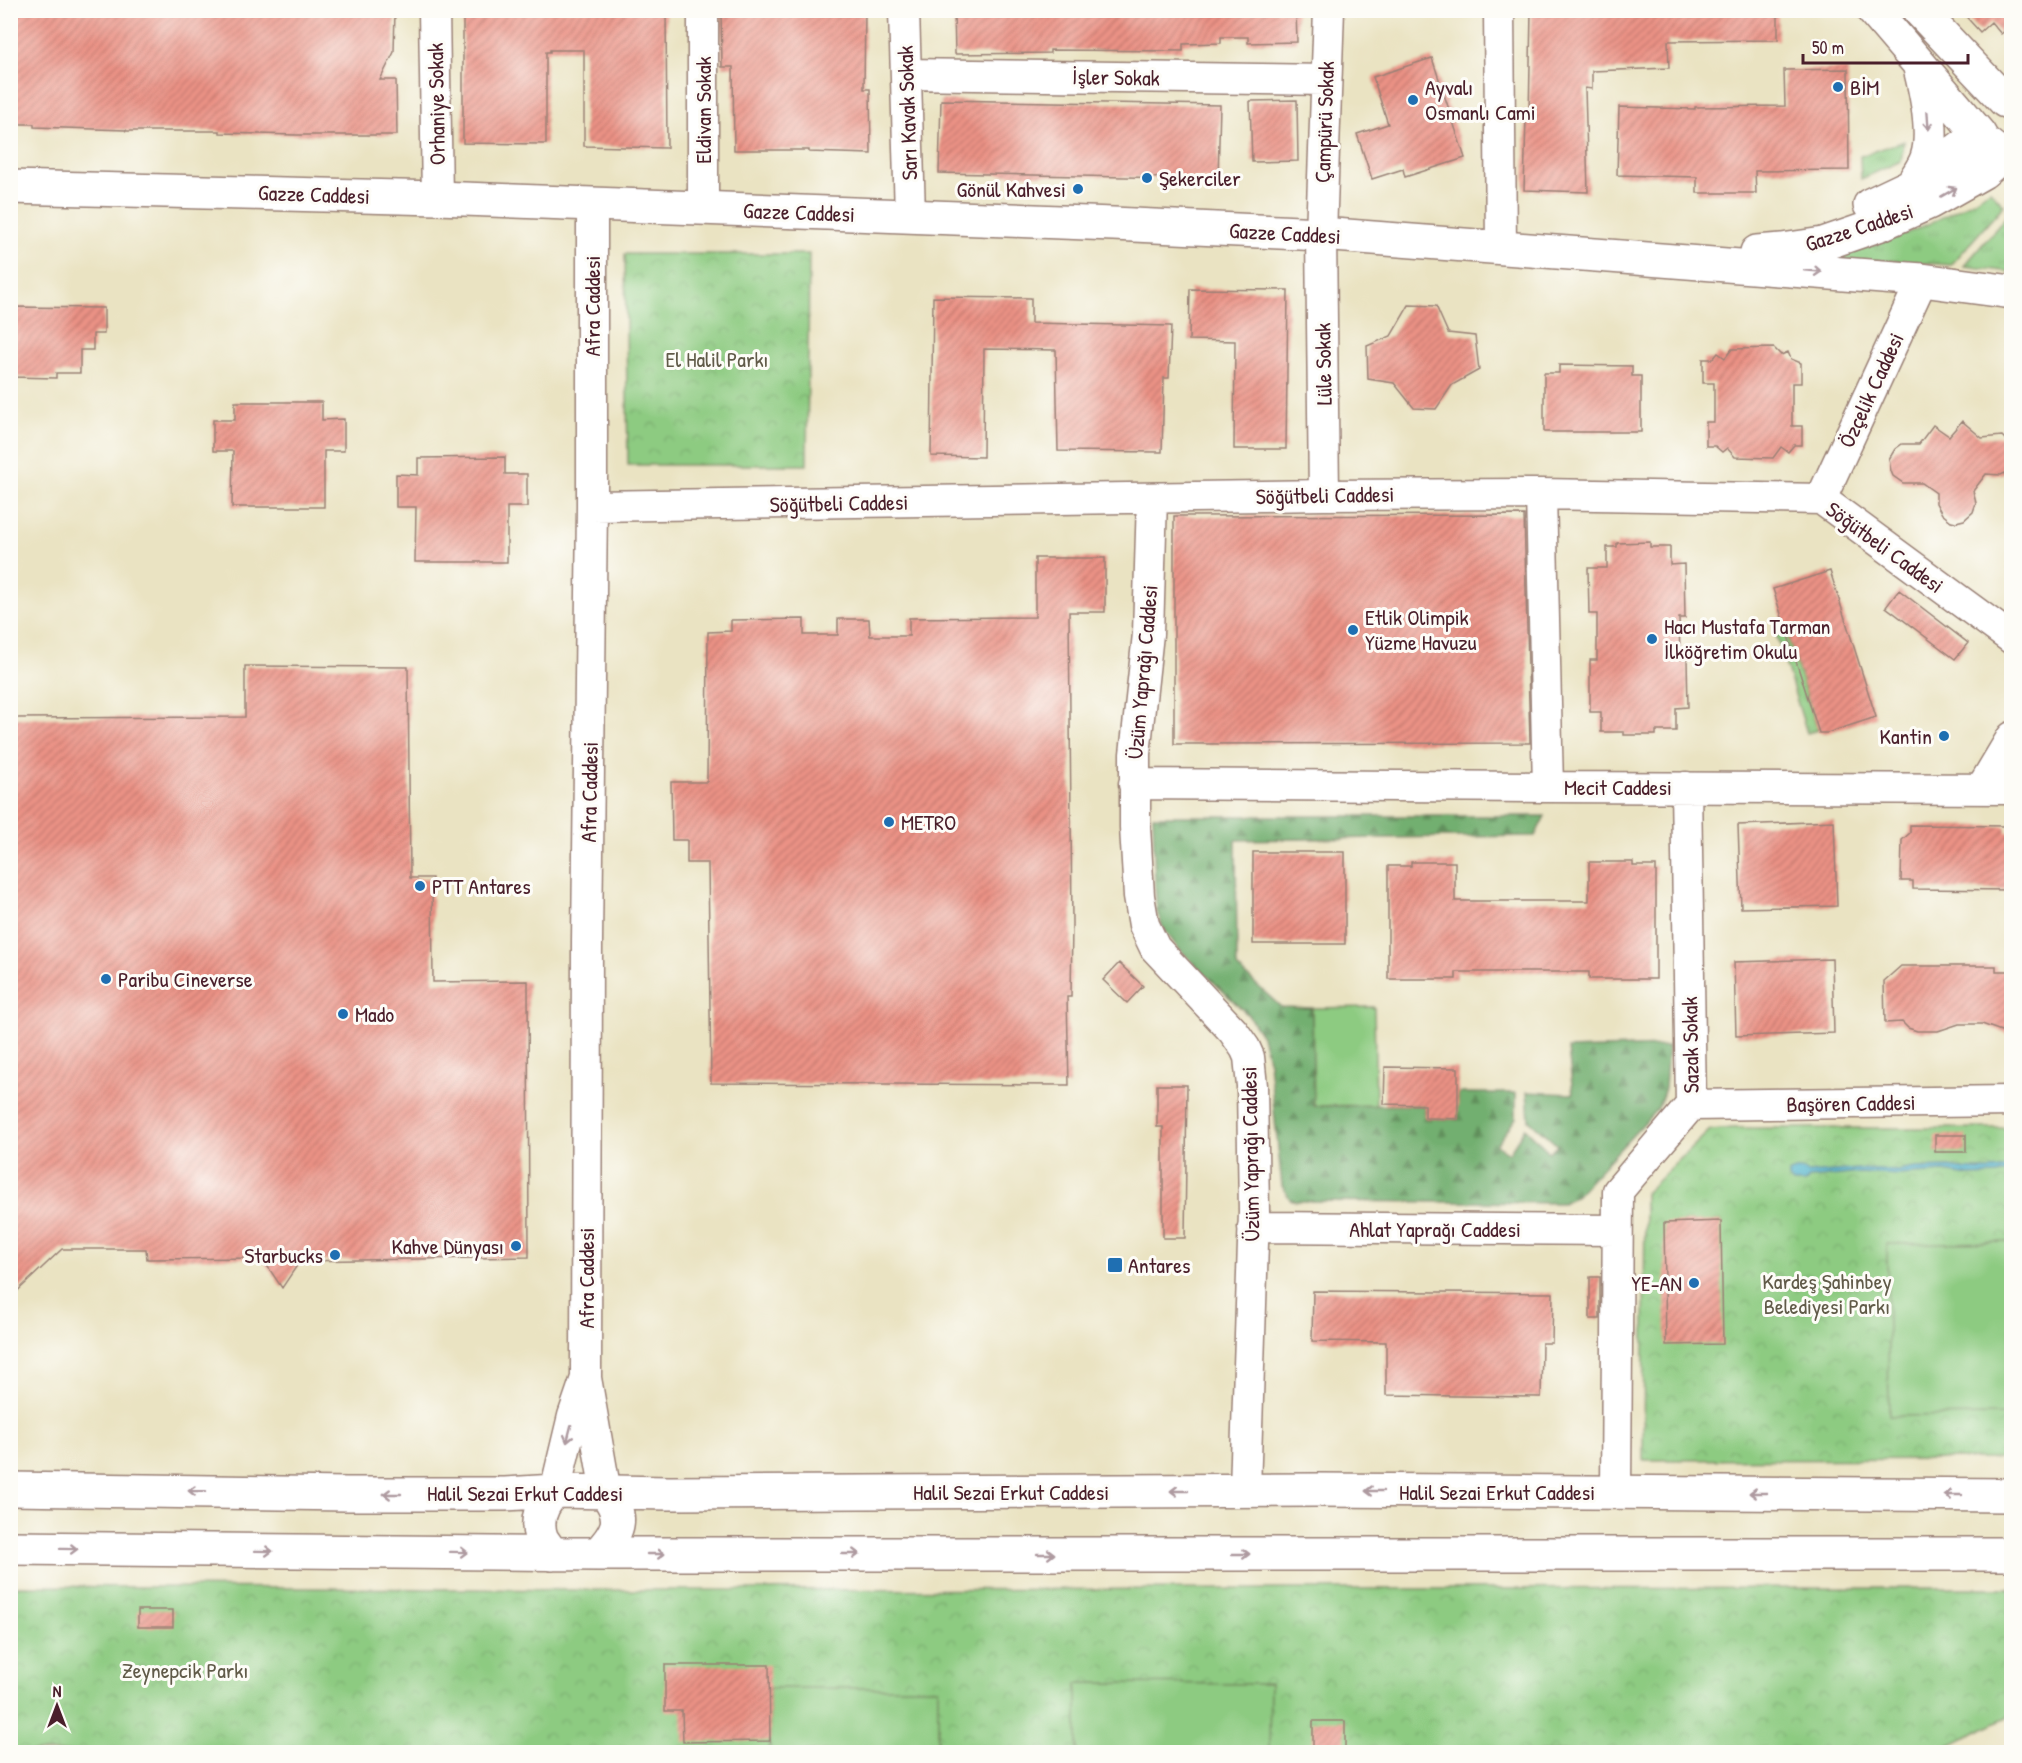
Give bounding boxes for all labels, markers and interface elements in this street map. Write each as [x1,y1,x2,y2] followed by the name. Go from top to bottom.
[1803,27,1968,65] scale bar
[1812,35,1844,60] text: 50 m
[420,43,452,165] street label: Orhaniye Sokak
[890,45,924,181] street label: Sarı Kavak Sokak
[688,56,718,164] street label: Eldivan Sokak
[1307,60,1341,184] street label: Çampürü Sokak
[1072,61,1160,93] street label: İşler Sokak
[1425,72,1536,127] place label: Ayvalı Osmanlı Cami
[1850,72,1879,102] place label: BİM
[1831,80,1845,94] marker: BİM
[1406,93,1420,107] marker: Ayvalı Osmanlı Cami
[1923,110,1934,130] one-way arrow
[1159,163,1241,193] place label: Şekerciler
[1140,171,1154,185] marker: Şekerciler
[957,174,1066,204] place label: Gönül Kahvesi
[258,177,370,211] street label: Gazze Caddesi
[1071,182,1085,196] marker: Gönül Kahvesi
[1940,185,1957,197] one-way arrow
[743,195,855,229] street label: Gazze Caddesi
[1801,195,1917,259] street label: Gazze Caddesi
[1228,215,1342,251] street label: Gazze Caddesi
[577,256,607,356] street label: Afra Caddesi
[1802,266,1822,277] one-way arrow
[1307,322,1339,406] street label: Lüle Sokak
[1831,328,1911,452] street label: Özçelik Caddesi
[666,344,768,374] park label: El Halil Parkı
[1255,479,1395,511] street label: Söğütbeli Caddesi
[769,487,909,519] street label: Söğütbeli Caddesi
[1820,494,1950,600] street label: Söğütbeli Caddesi
[1119,584,1165,760] street label: Üzüm Yaprağı Caddesi
[1365,602,1477,657] place label: Etlik Olimpik Yüzme Havuzu
[1664,611,1831,666] place label: Hacı Mustafa Tarman İlköğretim Okulu
[1346,623,1360,637] marker: Etlik Olimpik Yüzme Havuzu
[1645,632,1659,646] marker: Hacı Mustafa Tarman İlköğretim Okulu
[1879,721,1932,751] place label: Kantin
[1937,729,1951,743] marker: Kantin
[573,741,605,843] street label: Afra Caddesi
[1564,772,1672,802] street label: Mecit Caddesi
[901,807,956,837] place label: METRO
[882,815,896,829] marker: METRO
[432,871,531,901] place label: PTT Antares
[413,879,427,893] marker: PTT Antares
[118,964,253,994] place label: Paribu Cineverse
[99,972,113,986] marker: Paribu Cineverse
[1674,996,1706,1094] street label: Sazak Sokak
[355,999,394,1029] place label: Mado
[336,1007,350,1021] marker: Mado
[1233,1066,1267,1242] street label: Üzüm Yaprağı Caddesi
[1786,1087,1916,1119] street label: Başören Caddesi
[1349,1214,1521,1244] street label: Ahlat Yaprağı Caddesi
[571,1228,601,1328] street label: Afra Caddesi
[391,1231,504,1261] place label: Kahve Dünyası
[509,1239,523,1253] marker: Kahve Dünyası
[244,1240,323,1270] place label: Starbucks
[328,1248,342,1262] marker: Starbucks
[1128,1250,1191,1280] place label: Antares
[1106,1256,1124,1274] marker: Antares
[1762,1266,1892,1321] park label: Kardeş Şahinbey Belediyesi Parkı
[1631,1268,1682,1298] place label: YE-AN
[1687,1276,1701,1290] marker: YE-AN
[562,1425,574,1444] one-way arrow
[913,1477,1109,1507] street label: Halil Sezai Erkut Caddesi
[1399,1477,1595,1507] street label: Halil Sezai Erkut Caddesi
[427,1478,623,1508] street label: Halil Sezai Erkut Caddesi
[1170,1485,1190,1497] one-way arrow
[1365,1485,1385,1497] one-way arrow
[187,1486,207,1497] one-way arrow
[1749,1487,1769,1499] one-way arrow
[382,1488,402,1500] one-way arrow
[1944,1489,1964,1501] one-way arrow
[58,1543,78,1554] one-way arrow
[253,1545,273,1556] one-way arrow
[448,1547,468,1558] one-way arrow
[646,1548,666,1560] one-way arrow
[841,1548,861,1560] one-way arrow
[1036,1548,1056,1560] one-way arrow
[1231,1548,1251,1560] one-way arrow
[122,1655,248,1685] park label: Zeynepcik Parkı
[27,1676,87,1736] north arrow
[53,1680,62,1702] text: N

